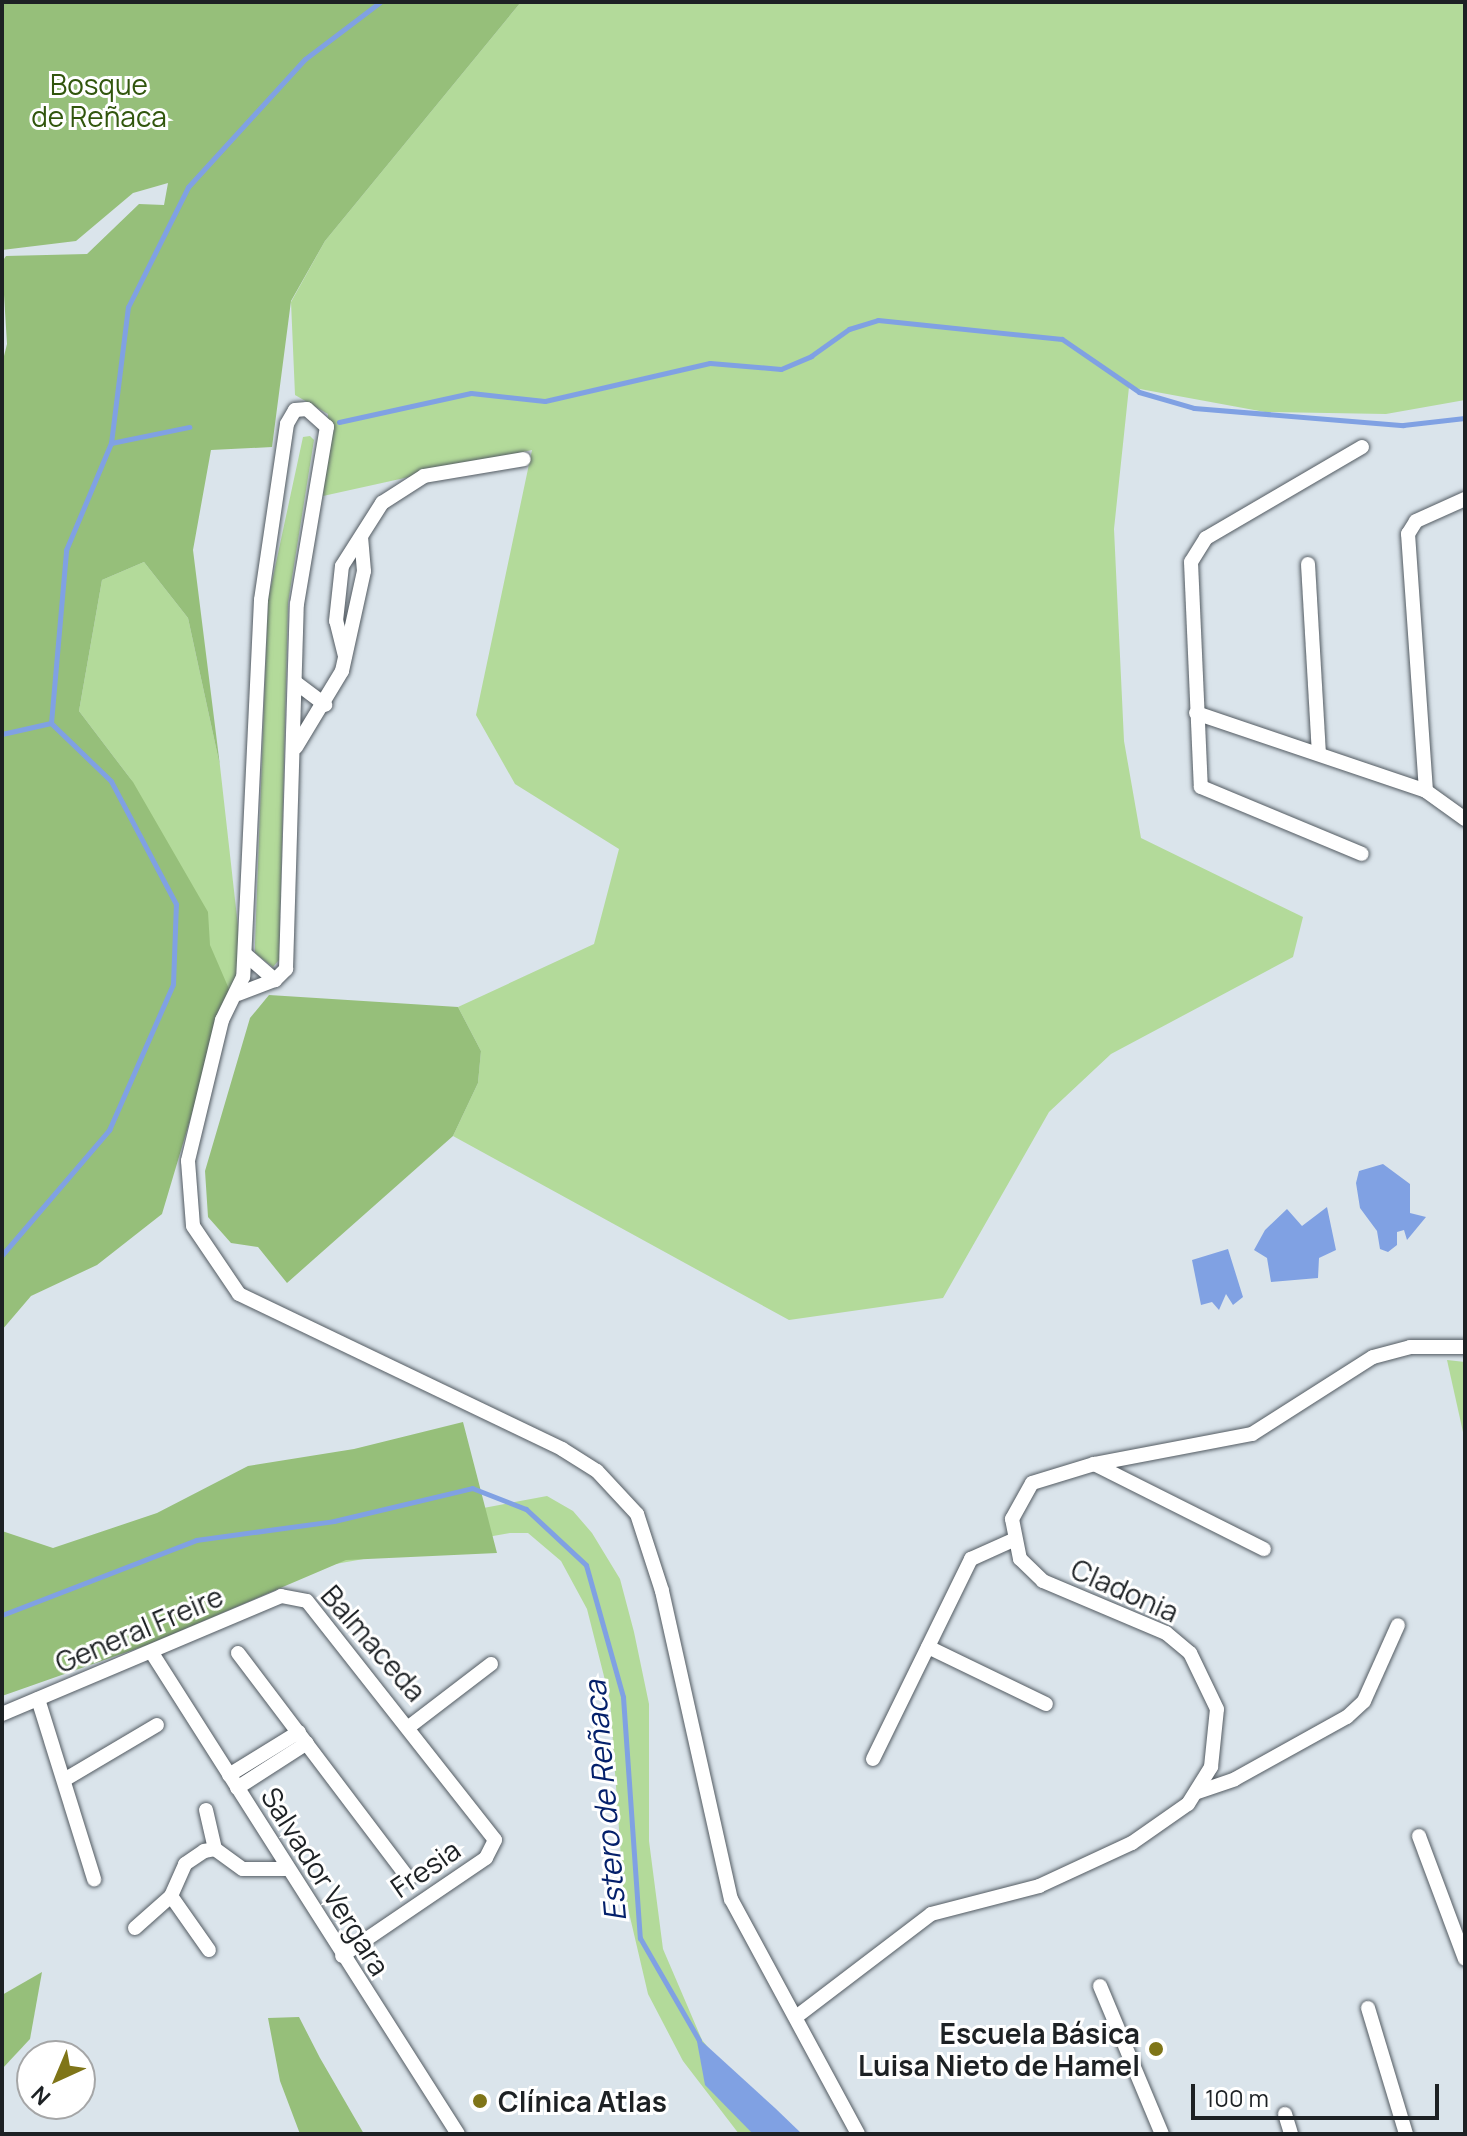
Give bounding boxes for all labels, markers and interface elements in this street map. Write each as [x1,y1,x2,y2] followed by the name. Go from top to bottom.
[31,67,167,133] park label: Bosque de Reñaca
[1066,1551,1184,1629] street label: Cladonia
[315,1578,433,1708] street label: Balmaceda
[50,1579,228,1679] street label: General Freire
[577,1679,633,1923] water label: Estero de Reñaca
[255,1781,397,1981] street label: Salvador Vergara
[384,1832,466,1904] street label: Fresia
[858,2016,1140,2082] place label: Escuela Básica Luisa Nieto de Hamel
[16,2040,96,2120] north arrow
[1147,2040,1165,2058] marker: Escuela Básica Luisa Nieto de Hamel
[1195,2068,1443,2118] scale bar
[25,2080,57,2112] text: N
[1205,2081,1269,2114] text: 100 m
[498,2084,667,2118] place label: Clínica Atlas
[469,2090,491,2112] marker: Clínica Atlas

